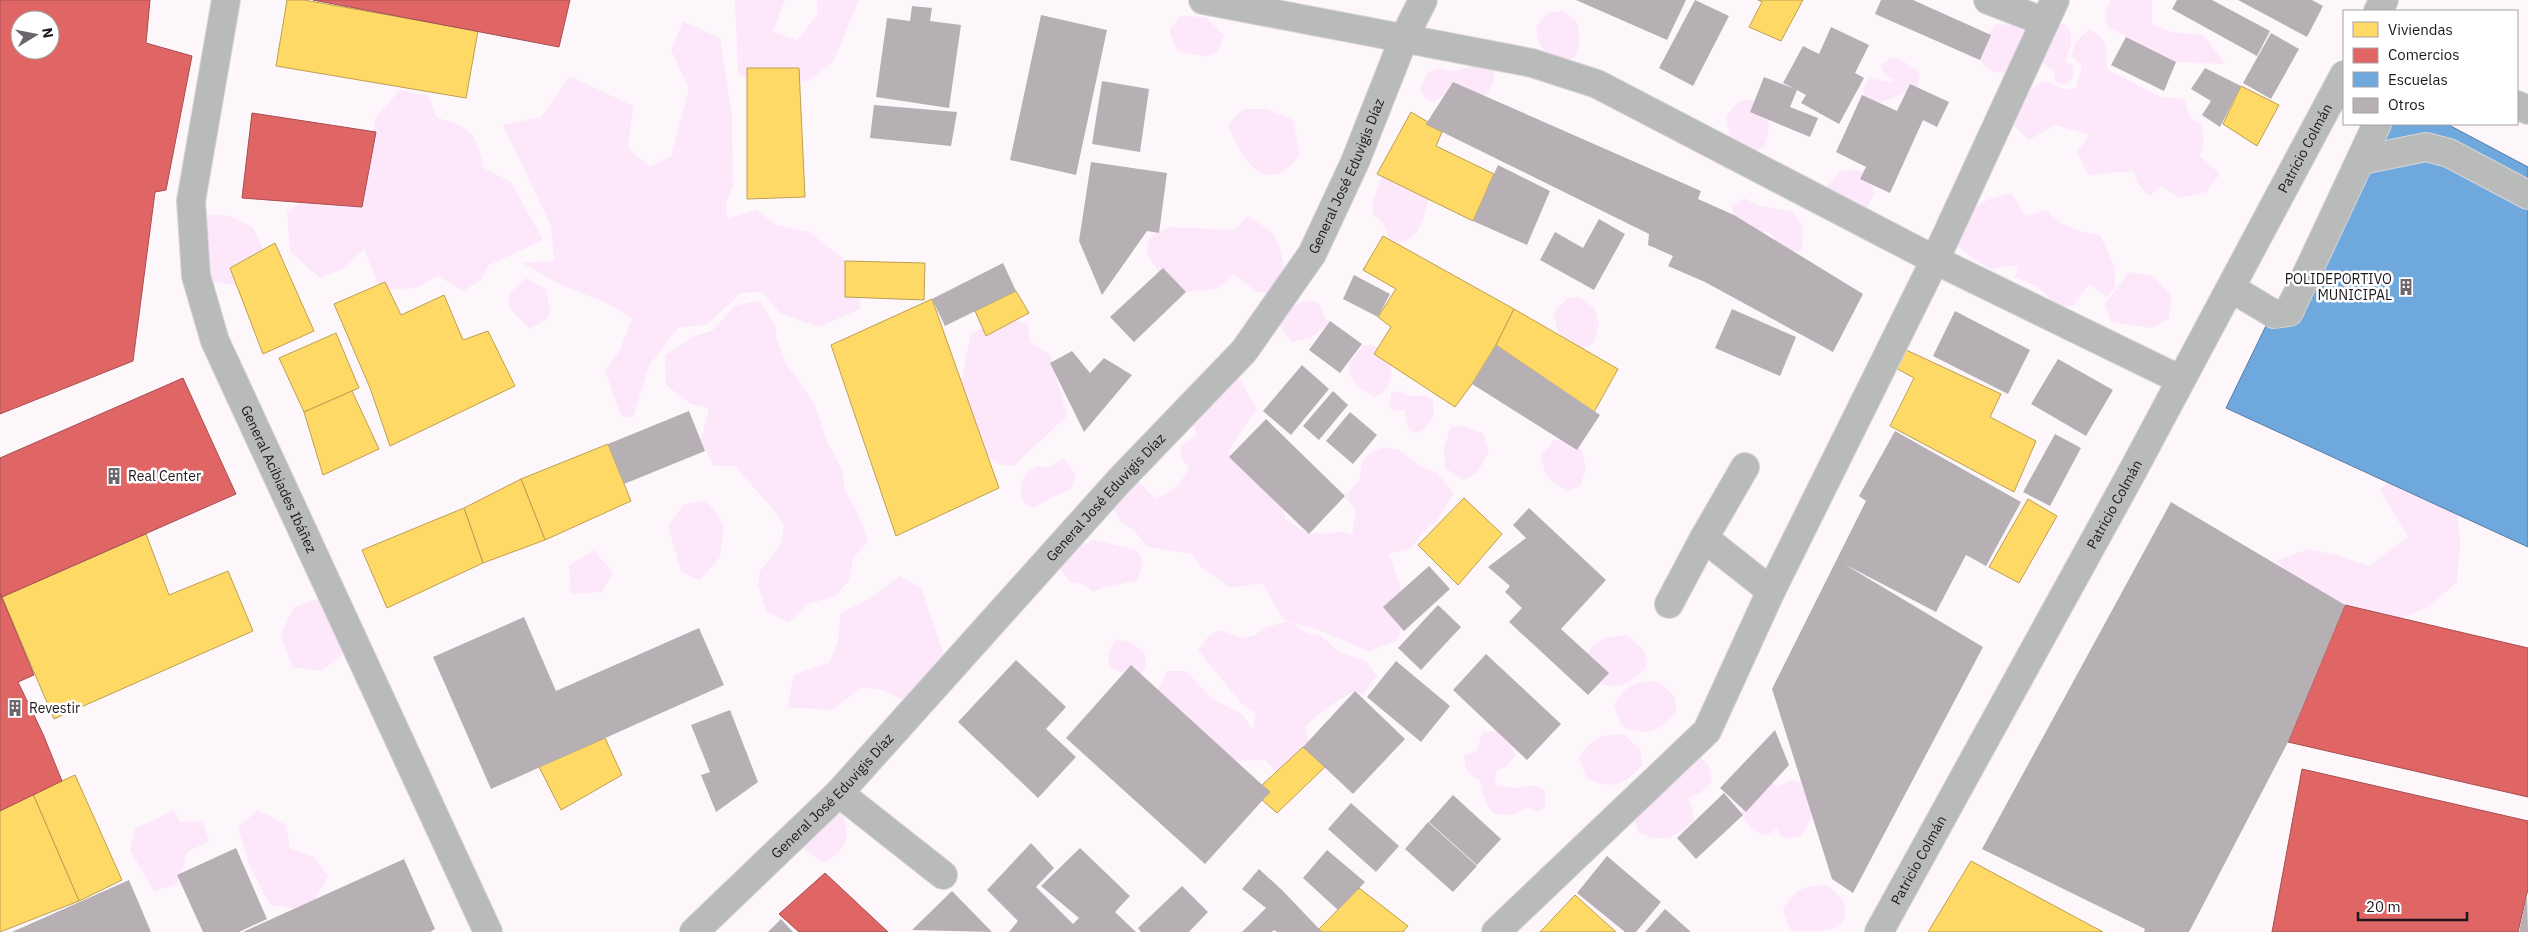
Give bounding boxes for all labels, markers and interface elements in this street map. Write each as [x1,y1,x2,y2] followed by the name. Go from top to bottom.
[10,10,60,60] north arrow
[2343,10,2518,125] legend
[2388,20,2453,39] text: Viviendas
[38,26,58,39] text: N
[2388,45,2459,64] text: Comercios
[2388,70,2448,89] text: Escuelas
[1304,95,1388,257] street label: General José Eduvigis Díaz
[2388,95,2425,114] text: Otros
[2274,100,2336,196] street label: Patricio Colmán
[2285,270,2392,304] place label: POLIDEPORTIVO MUNICIPAL
[2396,277,2416,297] building icon: POLIDEPORTIVO MUNICIPAL
[237,402,321,556] street label: General Acibiades Ibáñez
[1042,429,1169,565] street label: General José Eduvigis Díaz
[2082,457,2146,552] street label: Patricio Colmán
[104,466,124,486] building icon: Real Center
[128,467,201,485] place label: Real Center
[5,698,25,718] building icon: Revestir
[29,699,80,717] place label: Revestir
[767,729,898,862] street label: General José Eduvigis Díaz
[1887,812,1950,908] street label: Patricio Colmán
[2358,890,2467,922] scale bar
[2366,897,2401,916] text: 20 m

